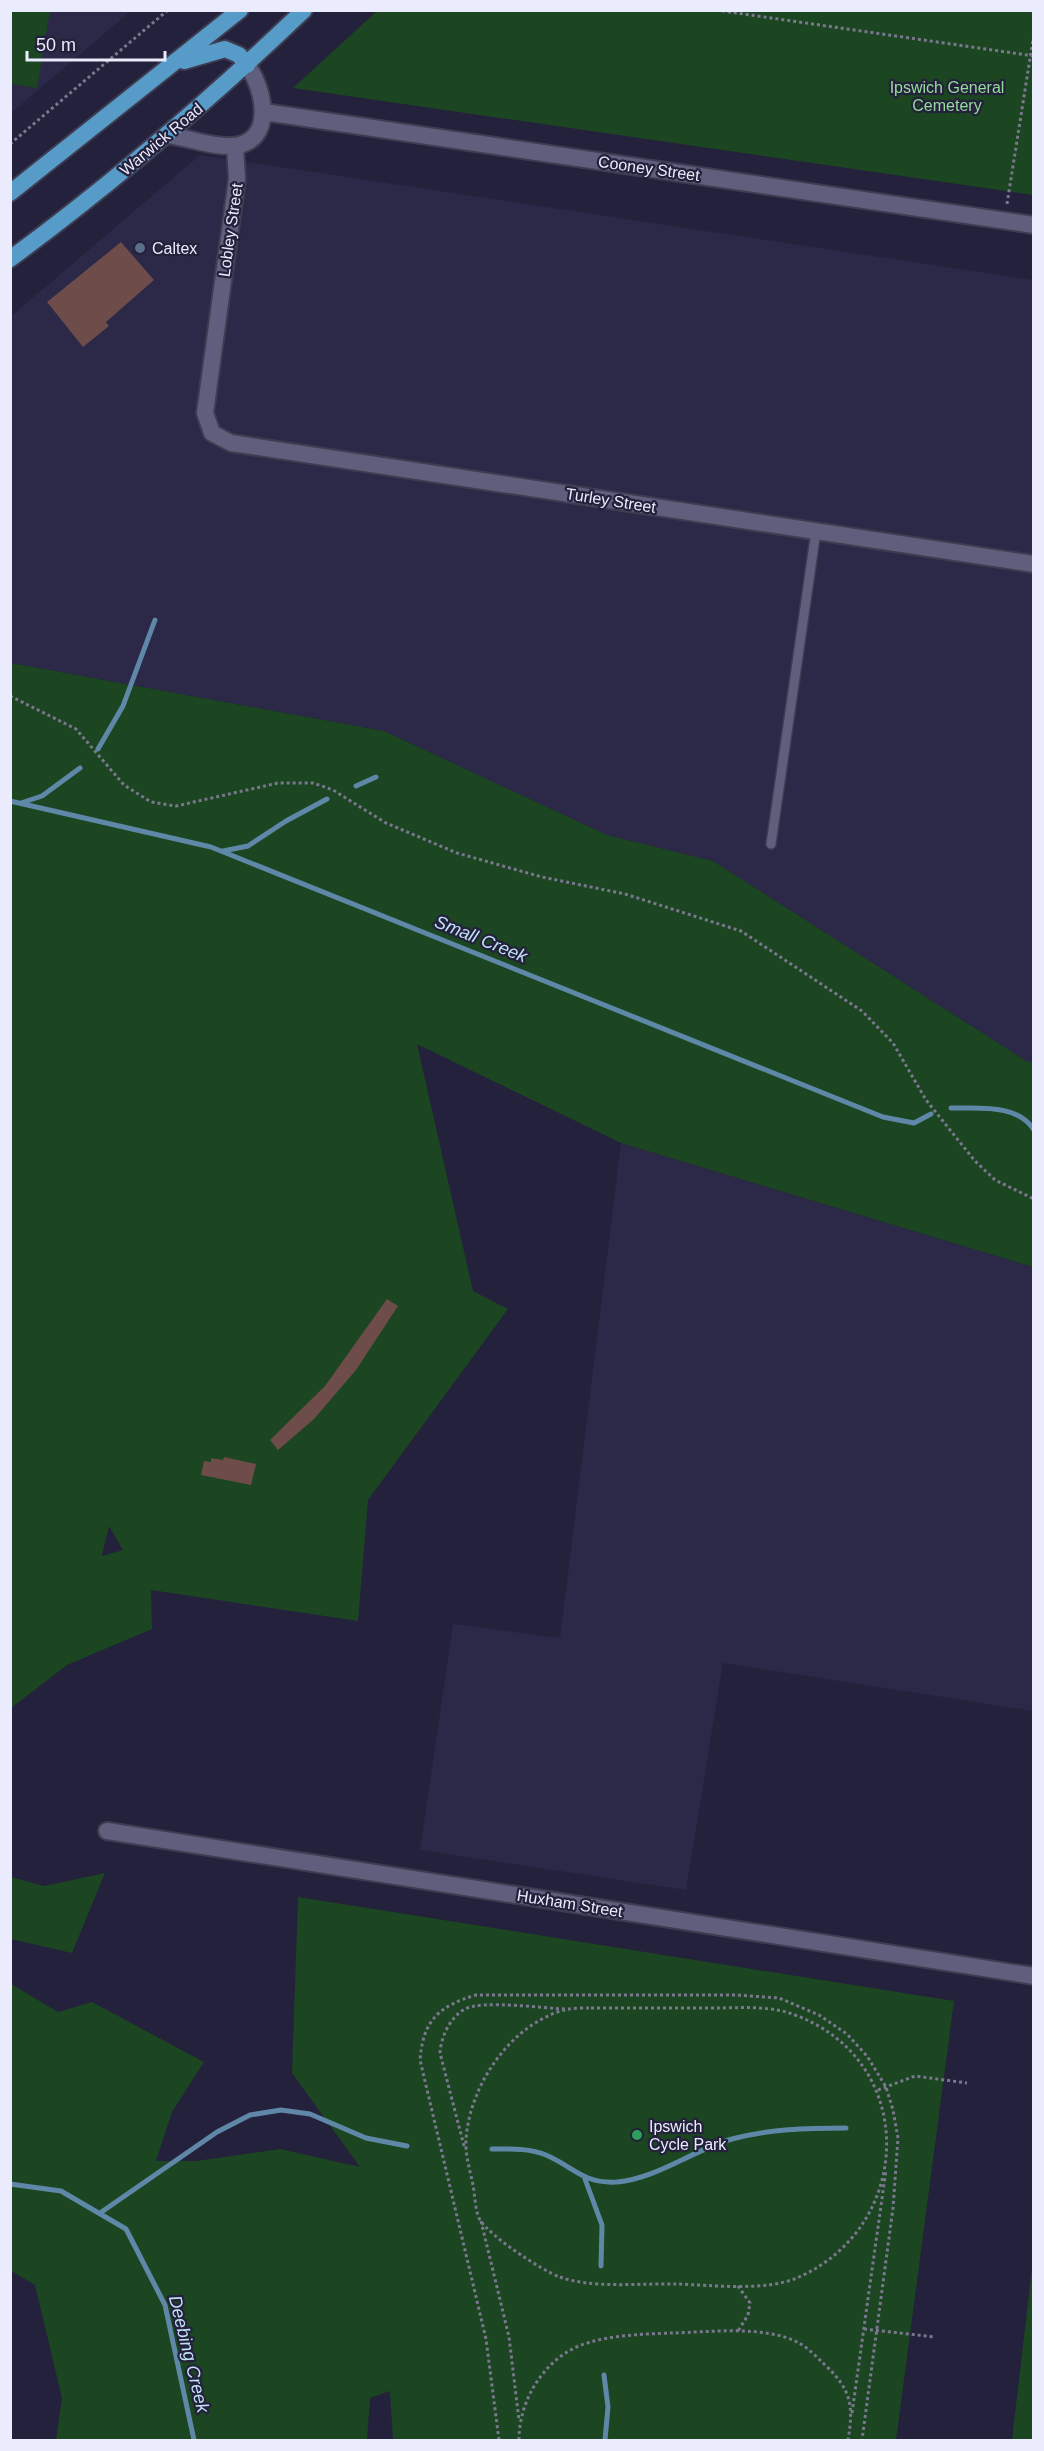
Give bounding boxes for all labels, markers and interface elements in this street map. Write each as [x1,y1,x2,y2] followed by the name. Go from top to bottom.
[27,24,165,62] scale bar
[36,35,76,55] text: 50 m
[890,79,1004,114] park label: Ipswich General Cemetery
[117,100,206,179] street label: Warwick Road
[597,153,701,184] street label: Cooney Street
[216,182,246,278] street label: Lobley Street
[152,240,197,257] place label: Caltex
[133,241,147,255] marker: Caltex
[565,485,658,516] street label: Turley Street
[432,911,531,967] water label: Small Creek
[516,1887,624,1920] street label: Huxham Street
[649,2118,727,2153] place label: Ipswich Cycle Park
[630,2128,644,2142] marker: Ipswich Cycle Park
[165,2293,213,2416] water label: Deebing Creek

